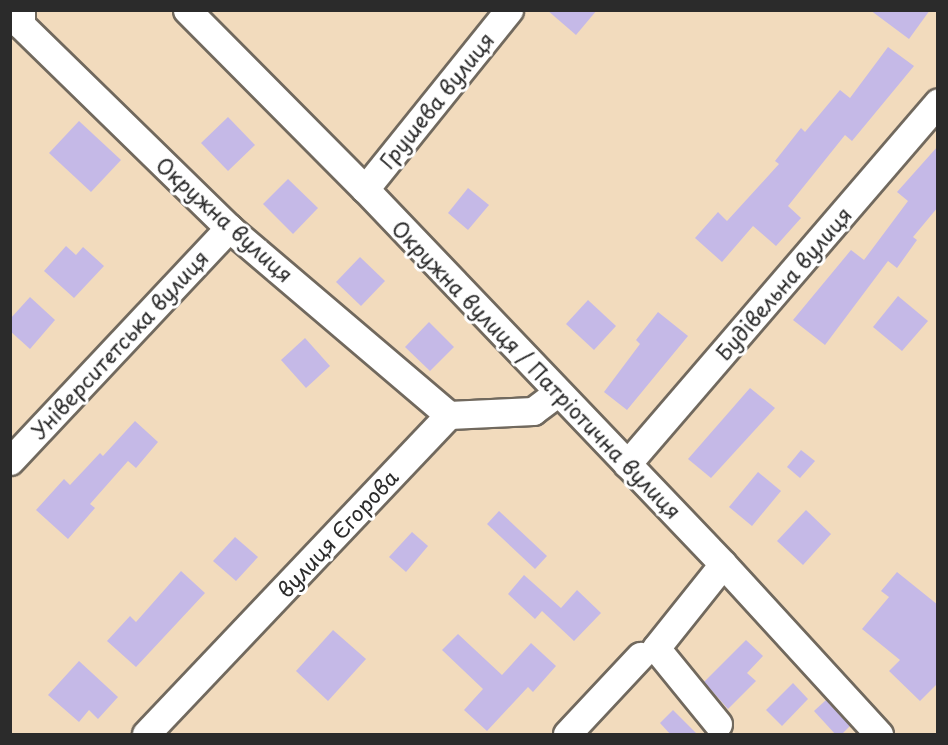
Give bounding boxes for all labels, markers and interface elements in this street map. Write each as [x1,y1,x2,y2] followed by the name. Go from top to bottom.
[373,27,499,173] street label: Грушева вулиця
[151,150,299,288] street label: Окружна вулиця
[709,201,857,365] street label: Будівельна вулиця
[386,213,688,525] street label: Окружна вулиця / Патріотична вулиця
[25,244,213,444] street label: Університетська вулиця
[271,464,403,602] street label: вулиця Єгорова

